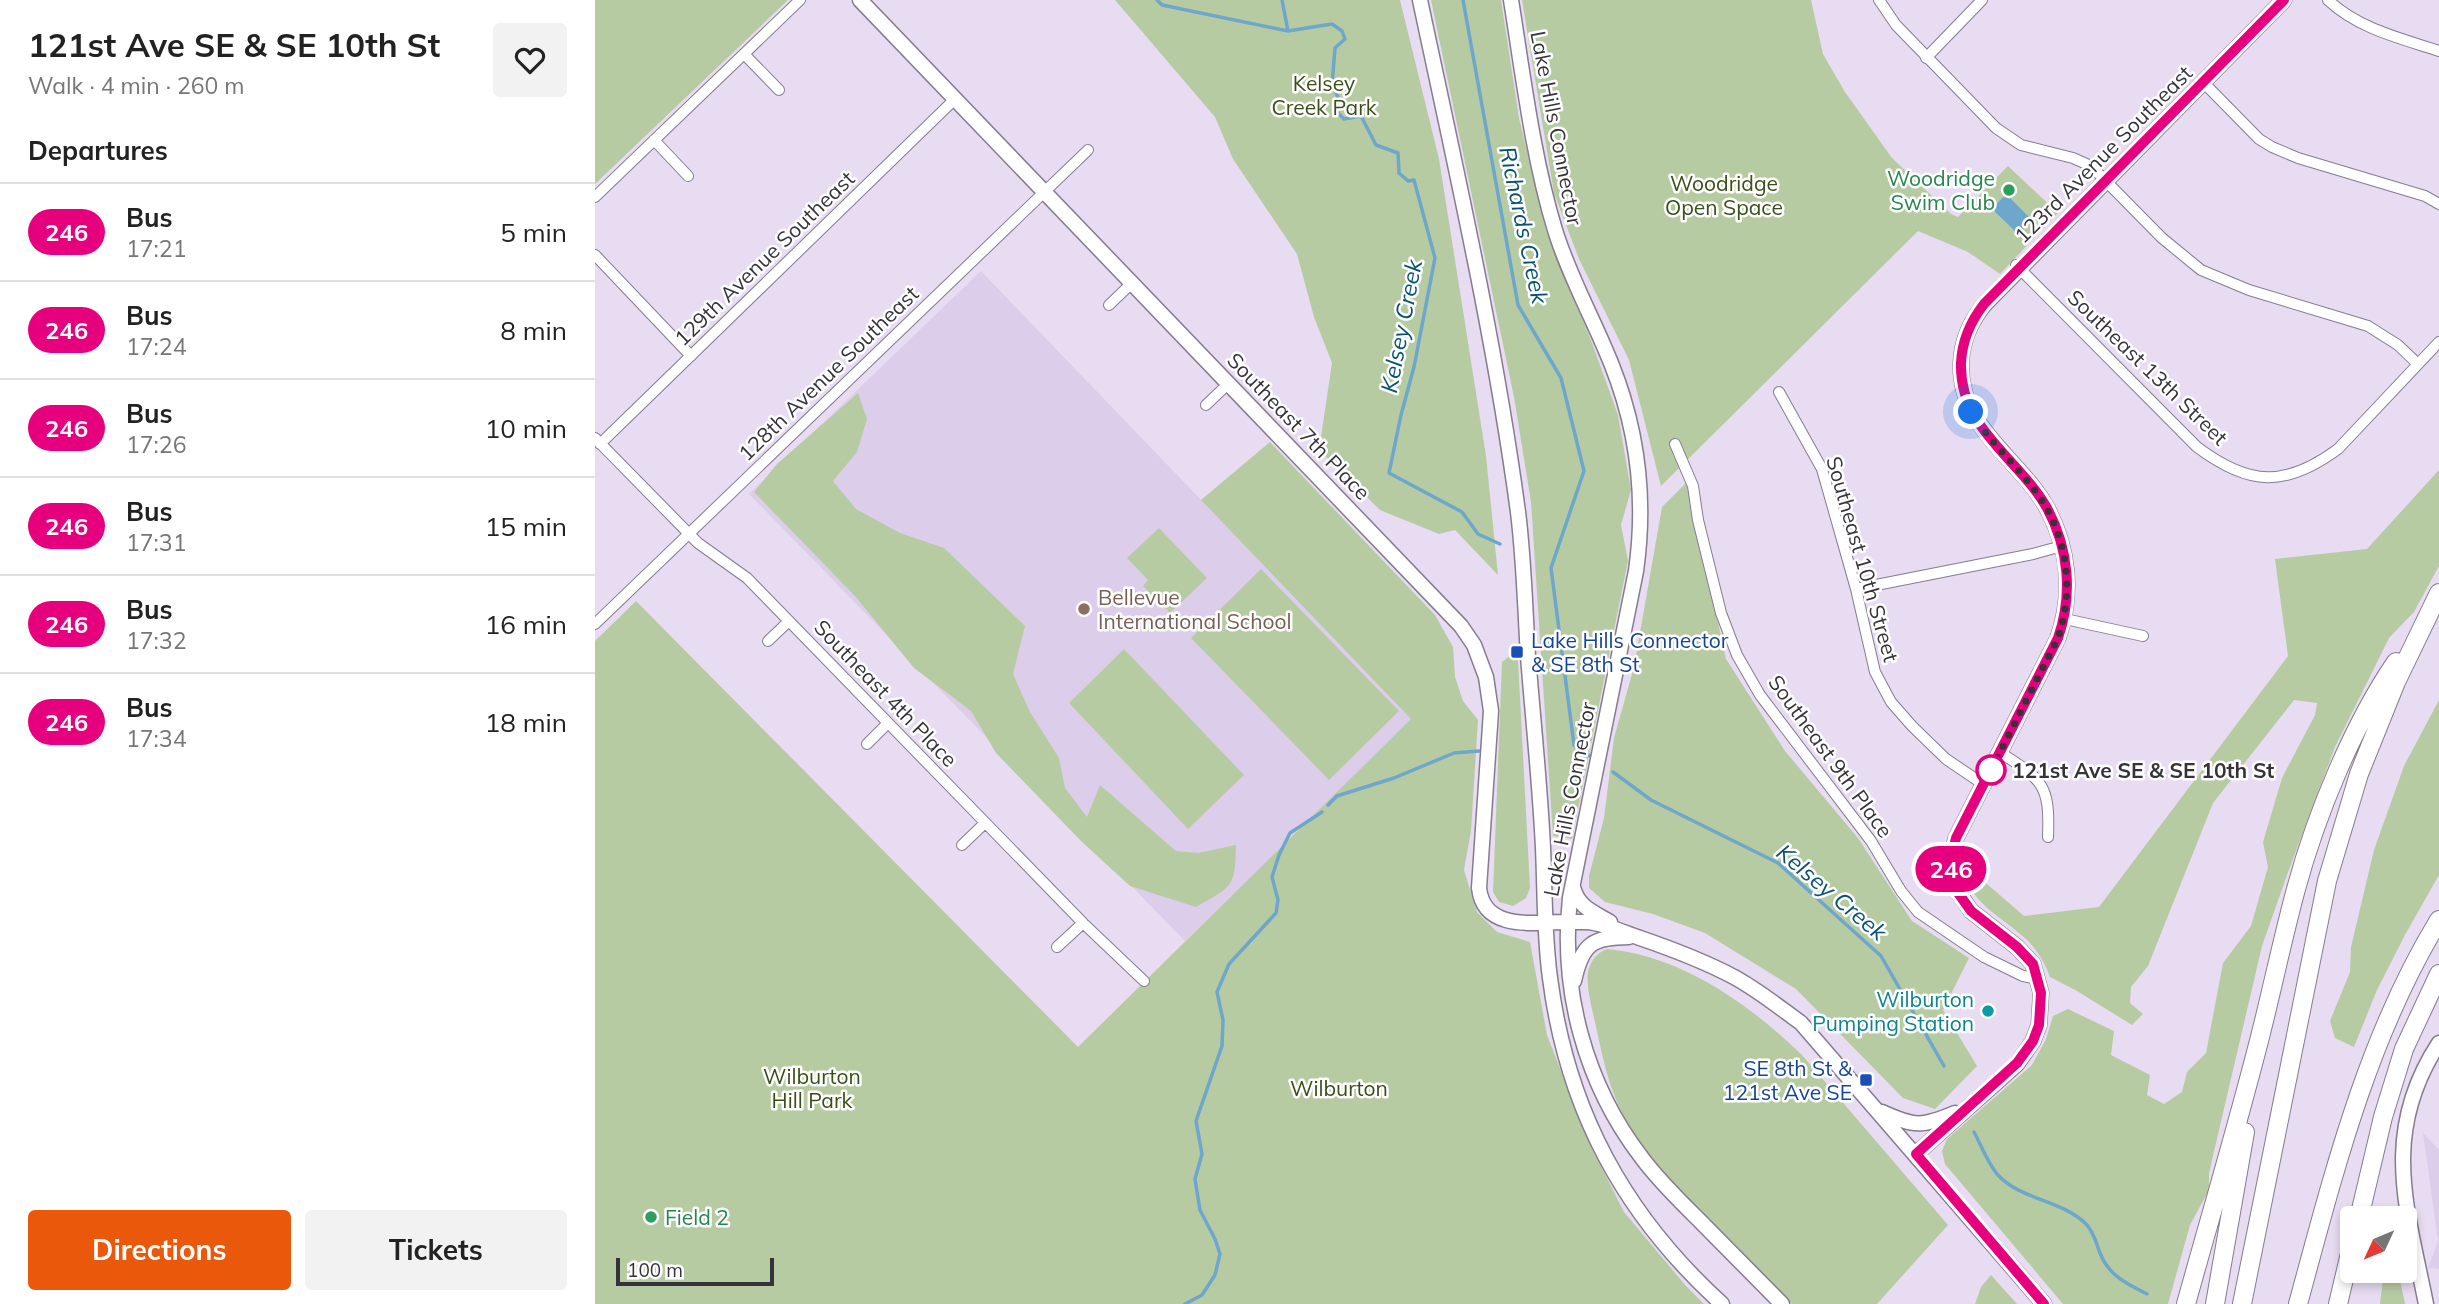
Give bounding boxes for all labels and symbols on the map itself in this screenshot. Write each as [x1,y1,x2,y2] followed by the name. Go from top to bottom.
[1525,29,1589,228] street label: Lake Hills Connector
[2009,60,2197,248] street label: 123rd Avenue Southeast
[1271,70,1377,120] park label: Kelsey Creek Park
[1493,144,1555,308] water label: Richards Creek
[669,165,859,351] street label: 129th Avenue Southeast
[1887,165,1995,215] place label: Woodridge Swim Club
[1665,170,1783,220] park label: Woodridge Open Space
[2001,182,2017,198] marker: Woodridge Swim Club
[1374,256,1428,395] water label: Kelsey Creek
[733,280,923,466] street label: 128th Avenue Southeast
[2063,284,2233,450] street label: Southeast 13th Street
[1222,347,1376,505] street label: Southeast 7th Place
[1953,394,1988,429] your location
[1821,453,1905,665] street label: Southeast 10th Street
[1098,584,1291,634] place label: Bellevue International School
[1076,601,1092,617] marker: Bellevue International School
[809,614,963,772] street label: Southeast 4th Place
[1531,627,1729,677] place label: Lake Hills Connector & SE 8th St
[1509,644,1525,660] marker: Lake Hills Connector & SE 8th St
[1763,670,1899,842] street label: Southeast 9th Place
[1537,699,1601,898] street label: Lake Hills Connector
[1976,755,2006,785] marker: 121st Ave SE & SE 10th St
[2012,757,2274,783] place label: 121st Ave SE & SE 10th St
[1771,837,1894,947] water label: Kelsey Creek
[1911,846,1991,892] line badge: 246
[1812,986,1974,1036] place label: Wilburton Pumping Station
[1980,1003,1996,1019] marker: Wilburton Pumping Station
[1723,1055,1853,1105] place label: SE 8th St & 121st Ave SE
[763,1063,861,1113] park label: Wilburton Hill Park
[1858,1072,1874,1088] marker: SE 8th St & 121st Ave SE
[1290,1075,1388,1101] park label: Wilburton
[665,1204,729,1230] place label: Field 2
[2340,1206,2417,1283] north arrow
[643,1209,659,1225] marker: Field 2
[616,1255,773,1287] scale bar

